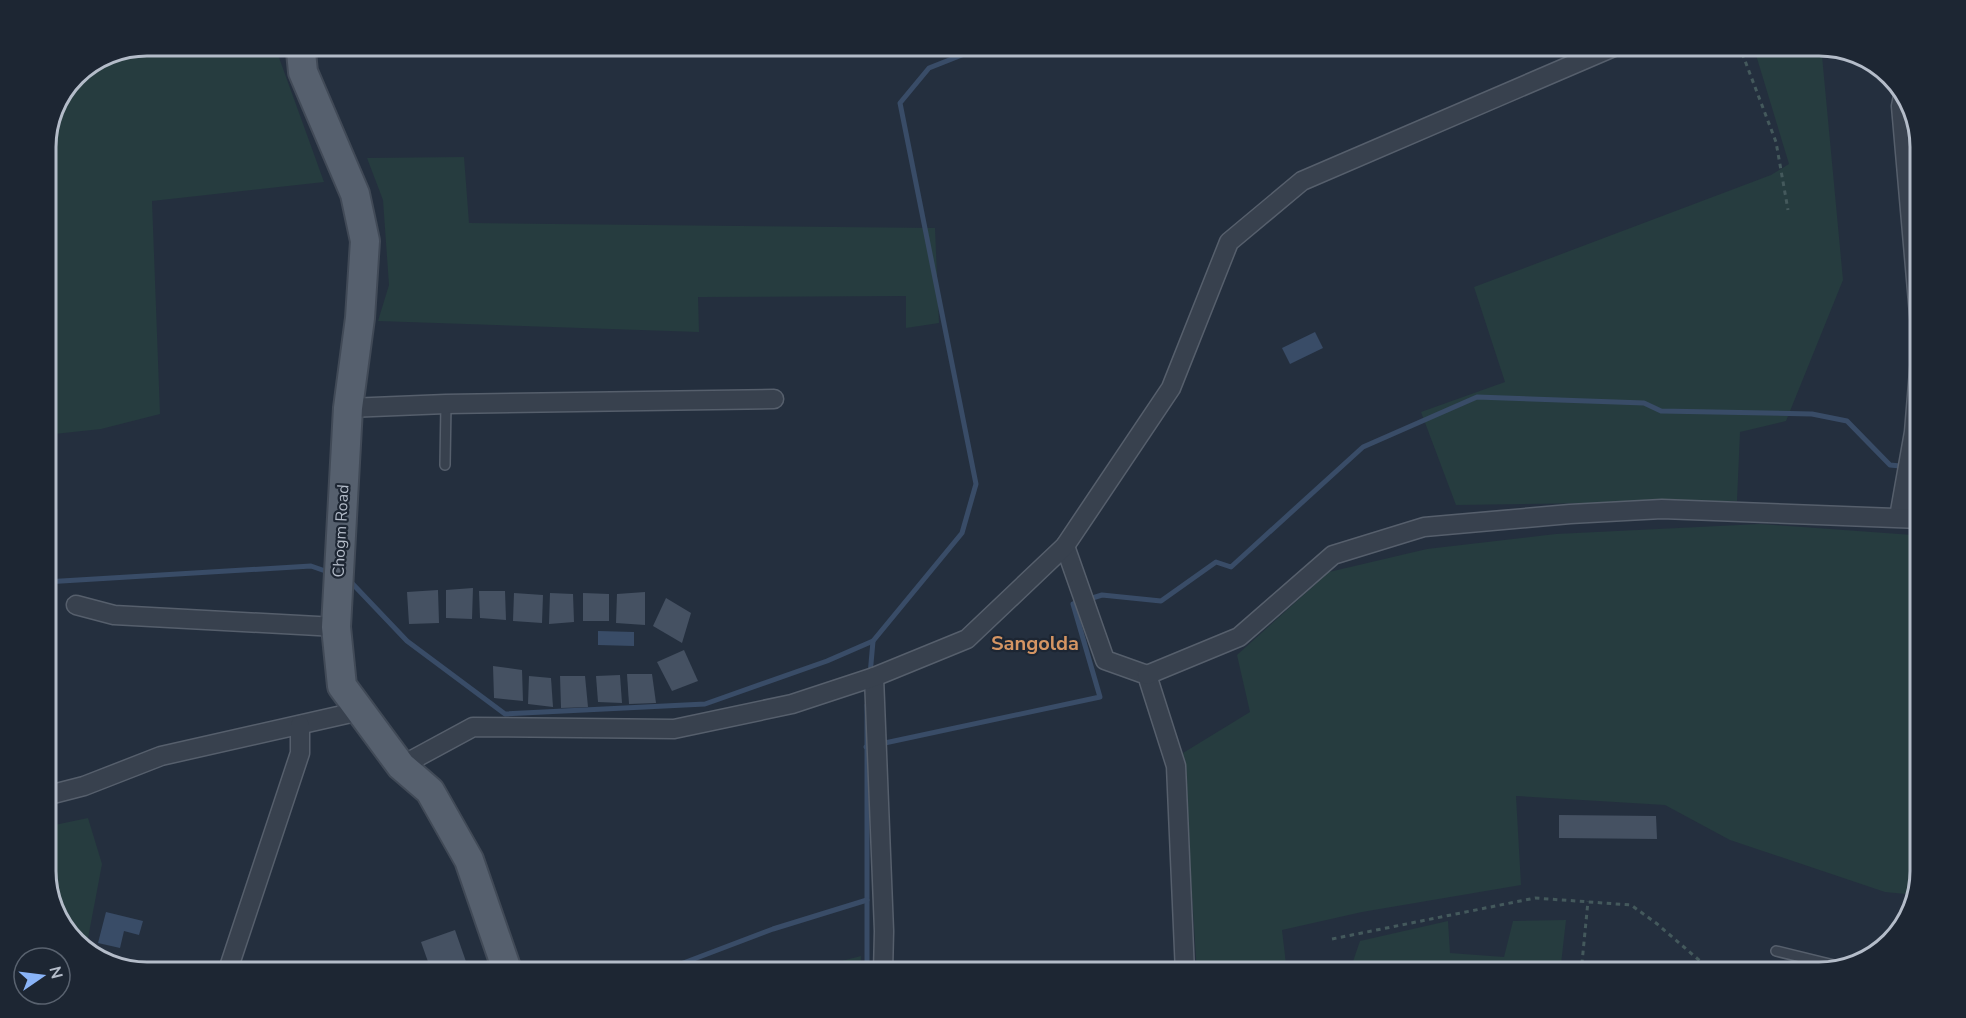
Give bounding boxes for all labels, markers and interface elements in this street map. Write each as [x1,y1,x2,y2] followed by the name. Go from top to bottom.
[328,484,354,578] street label: Chogm Road
[991,630,1079,657] district label: Sangolda
[12,946,72,1006] north arrow
[43,964,68,981] text: N

